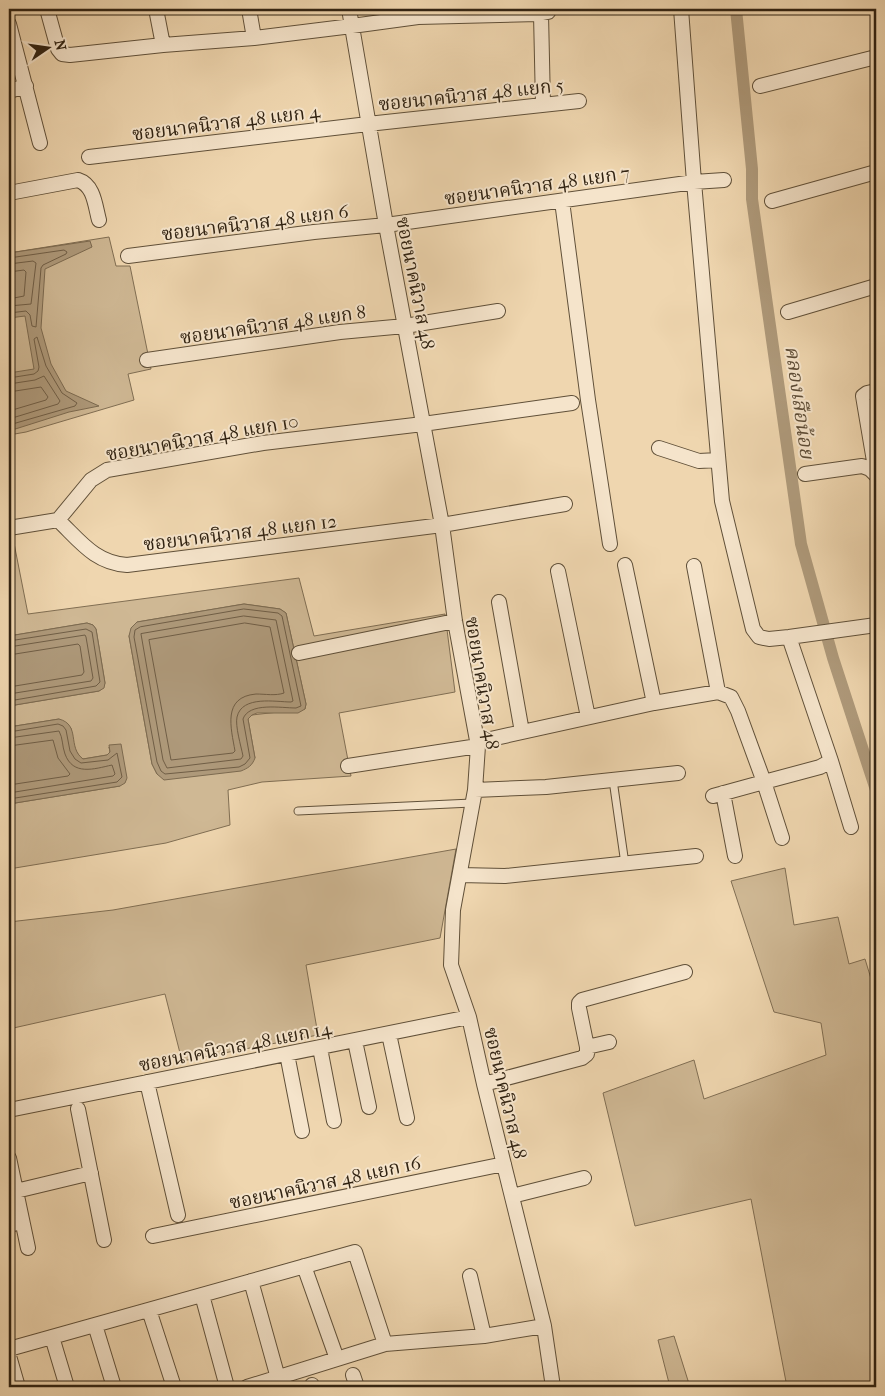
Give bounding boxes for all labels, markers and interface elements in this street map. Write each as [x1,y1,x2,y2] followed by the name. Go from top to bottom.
[22,22,72,72] north arrow
[51,38,70,53] text: N
[377,74,565,116] street label: ซอยนาคนิวาส 48 แยก 5
[131,100,322,145] street label: ซอยนาคนิวาส 48 แยก 4
[443,162,631,210] street label: ซอยนาคนิวาส 48 แยก 7
[160,201,351,245] street label: ซอยนาคนิวาส 48 แยก 6
[391,215,439,351] street label: ซอยนาคนิวาส 48
[179,301,368,349] street label: ซอยนาคนิวาส 48 แยก 8
[780,344,819,461] water label: คลองเสือน้อย
[104,410,300,466] street label: ซอยนาคนิวาส 48 แยก 10
[142,510,338,556] street label: ซอยนาคนิวาส 48 แยก 12
[461,615,503,751] street label: ซอยนาคนิวาส 48
[137,1017,334,1076] street label: ซอยนาคนิวาส 48 แยก 14
[479,1025,531,1161] street label: ซอยนาคนิวาส 48
[228,1152,424,1214] street label: ซอยนาคนิวาส 48 แยก 16

